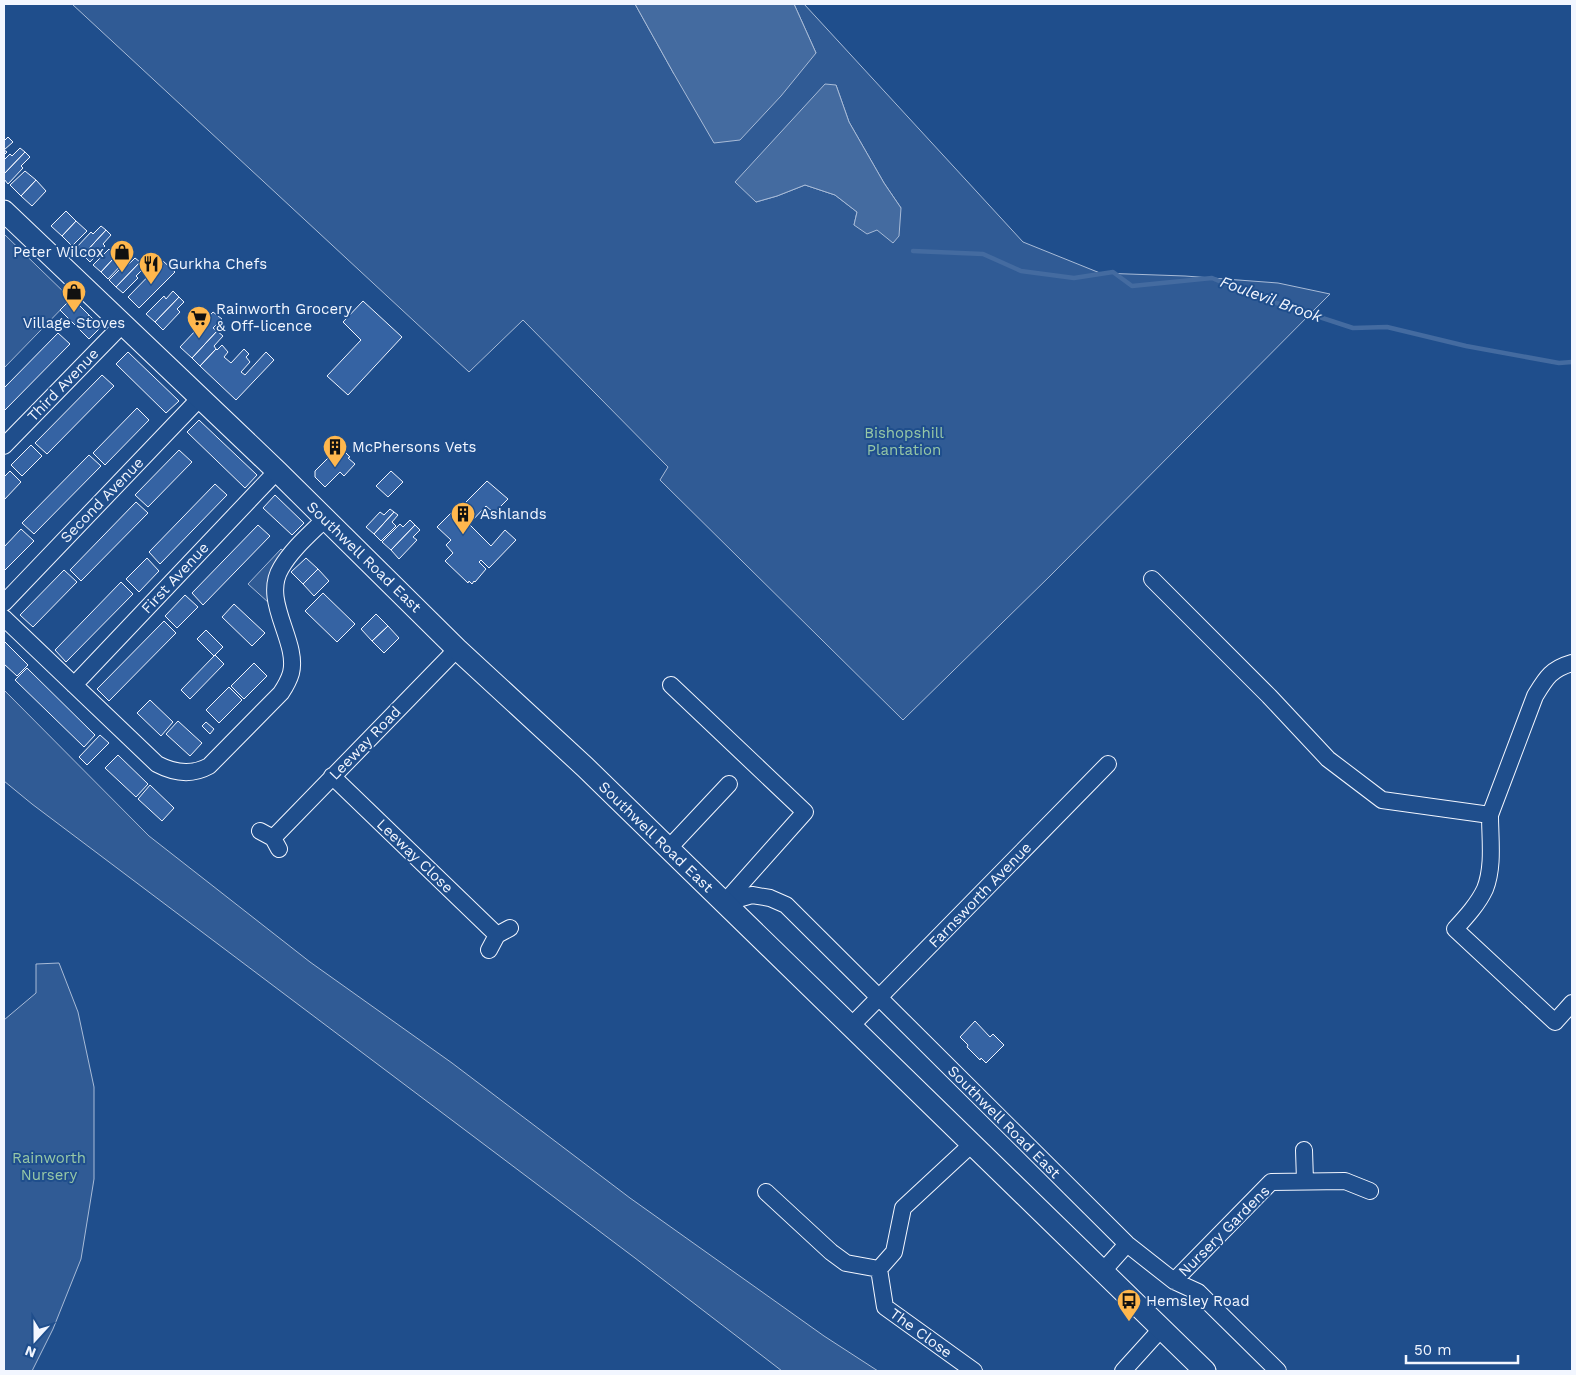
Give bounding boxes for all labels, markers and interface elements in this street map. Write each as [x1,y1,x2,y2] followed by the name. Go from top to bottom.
[109,239,135,273] shop icon: Peter Wilcox
[13,243,104,261] place label: Peter Wilcox
[138,251,164,285] restaurant icon: Gurkha Chefs
[168,255,267,273] place label: Gurkha Chefs
[1218,272,1326,327] water label: Foulevil Brook
[61,279,87,313] shop icon: Village Stoves
[216,300,352,335] place label: Rainworth Grocery & Off-licence
[186,305,212,339] supermarket icon: Rainworth Grocery & Off-licence
[23,314,125,332] place label: Village Stoves
[24,345,102,425] street label: Third Avenue
[864,424,944,459] park label: Bishopshill Plantation
[322,434,348,468] building icon: McPhersons Vets
[352,438,476,456] place label: McPhersons Vets
[57,453,147,547] street label: Second Avenue
[303,498,425,617] street label: Southwell Road East
[450,501,476,535] building icon: Ashlands
[480,505,547,523] place label: Ashlands
[137,539,213,617] street label: First Avenue
[325,702,405,784] street label: Leeway Road
[595,778,717,897] street label: Southwell Road East
[373,815,457,897] street label: Leeway Close
[925,838,1035,952] street label: Farnsworth Avenue
[944,1062,1065,1183] street label: Southwell Road East
[12,1149,86,1184] park label: Rainworth Nursery
[1175,1182,1273,1280] street label: Nursery Gardens
[1116,1288,1142,1322] bus stop icon: Hemsley Road
[1146,1292,1250,1310] place label: Hemsley Road
[886,1304,956,1362] street label: The Close
[10,1315,60,1365] north arrow
[1406,1332,1518,1364] scale bar
[1414,1341,1451,1359] text: 50 m
[23,1343,38,1361] text: N

